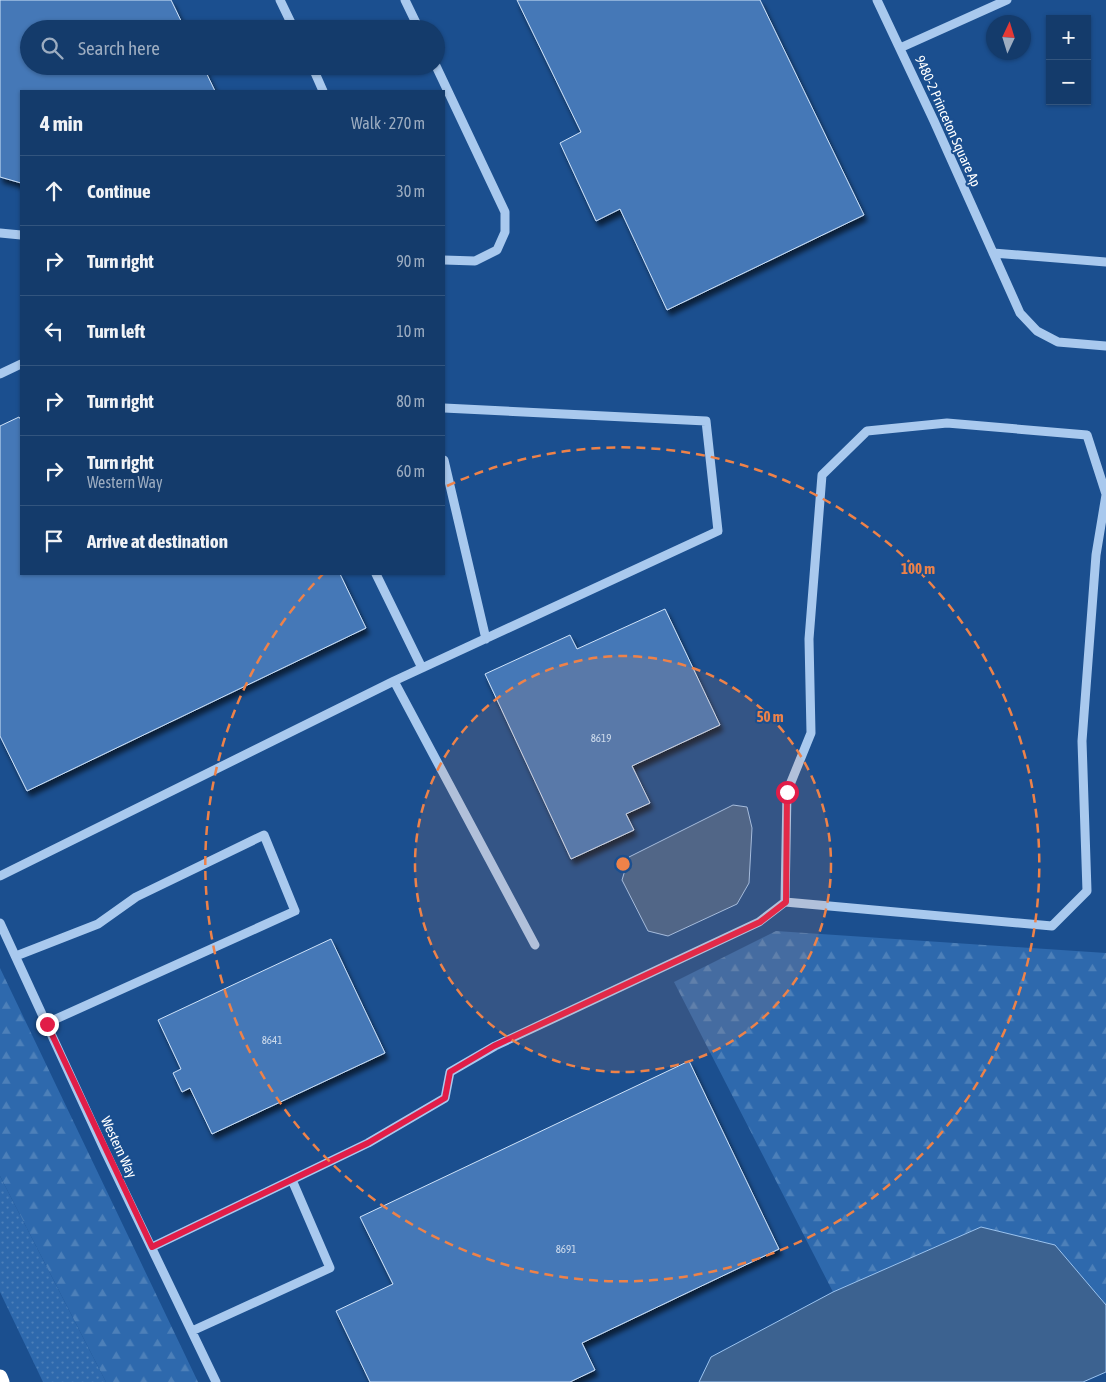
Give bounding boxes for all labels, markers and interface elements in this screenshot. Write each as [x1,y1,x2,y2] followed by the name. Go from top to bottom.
[986,15,1031,60] north arrow
[1046,15,1091,105] map controls
[1046,15,1091,60] button: +
[20,20,445,75] search box
[38,34,66,62] icon: search
[78,37,160,59] text: Search here
[912,53,984,189] street label: 9480-2 Princeton Square Ap
[1046,60,1091,105] button: −
[40,111,83,135] text: 4 min
[351,114,425,132] text: Walk · 270 m
[40,177,68,205] icon: ahead
[87,180,151,202] text: Continue
[396,182,425,200] text: 30 m
[40,247,68,275] icon: right
[87,250,154,272] text: Turn right
[396,252,425,270] text: 90 m
[40,317,68,345] icon: left
[87,320,145,342] text: Turn left
[396,322,425,340] text: 10 m
[40,387,68,415] icon: right
[87,390,154,412] text: Turn right
[396,392,425,410] text: 80 m
[87,451,154,473] text: Turn right
[40,457,68,485] icon: right
[396,462,425,480] text: 60 m
[87,473,163,491] text: Western Way
[40,527,68,555] icon: arrive
[87,530,228,552] text: Arrive at destination
[901,560,935,577] text: 100 m
[757,708,784,725] text: 50 m
[591,732,611,744] house number: 8619
[776,781,799,804] route start
[614,855,632,873] centre of rings
[36,1013,59,1036] route end
[262,1034,282,1046] house number: 8641
[98,1114,140,1181] street label: Western Way
[556,1243,576,1255] house number: 8691

